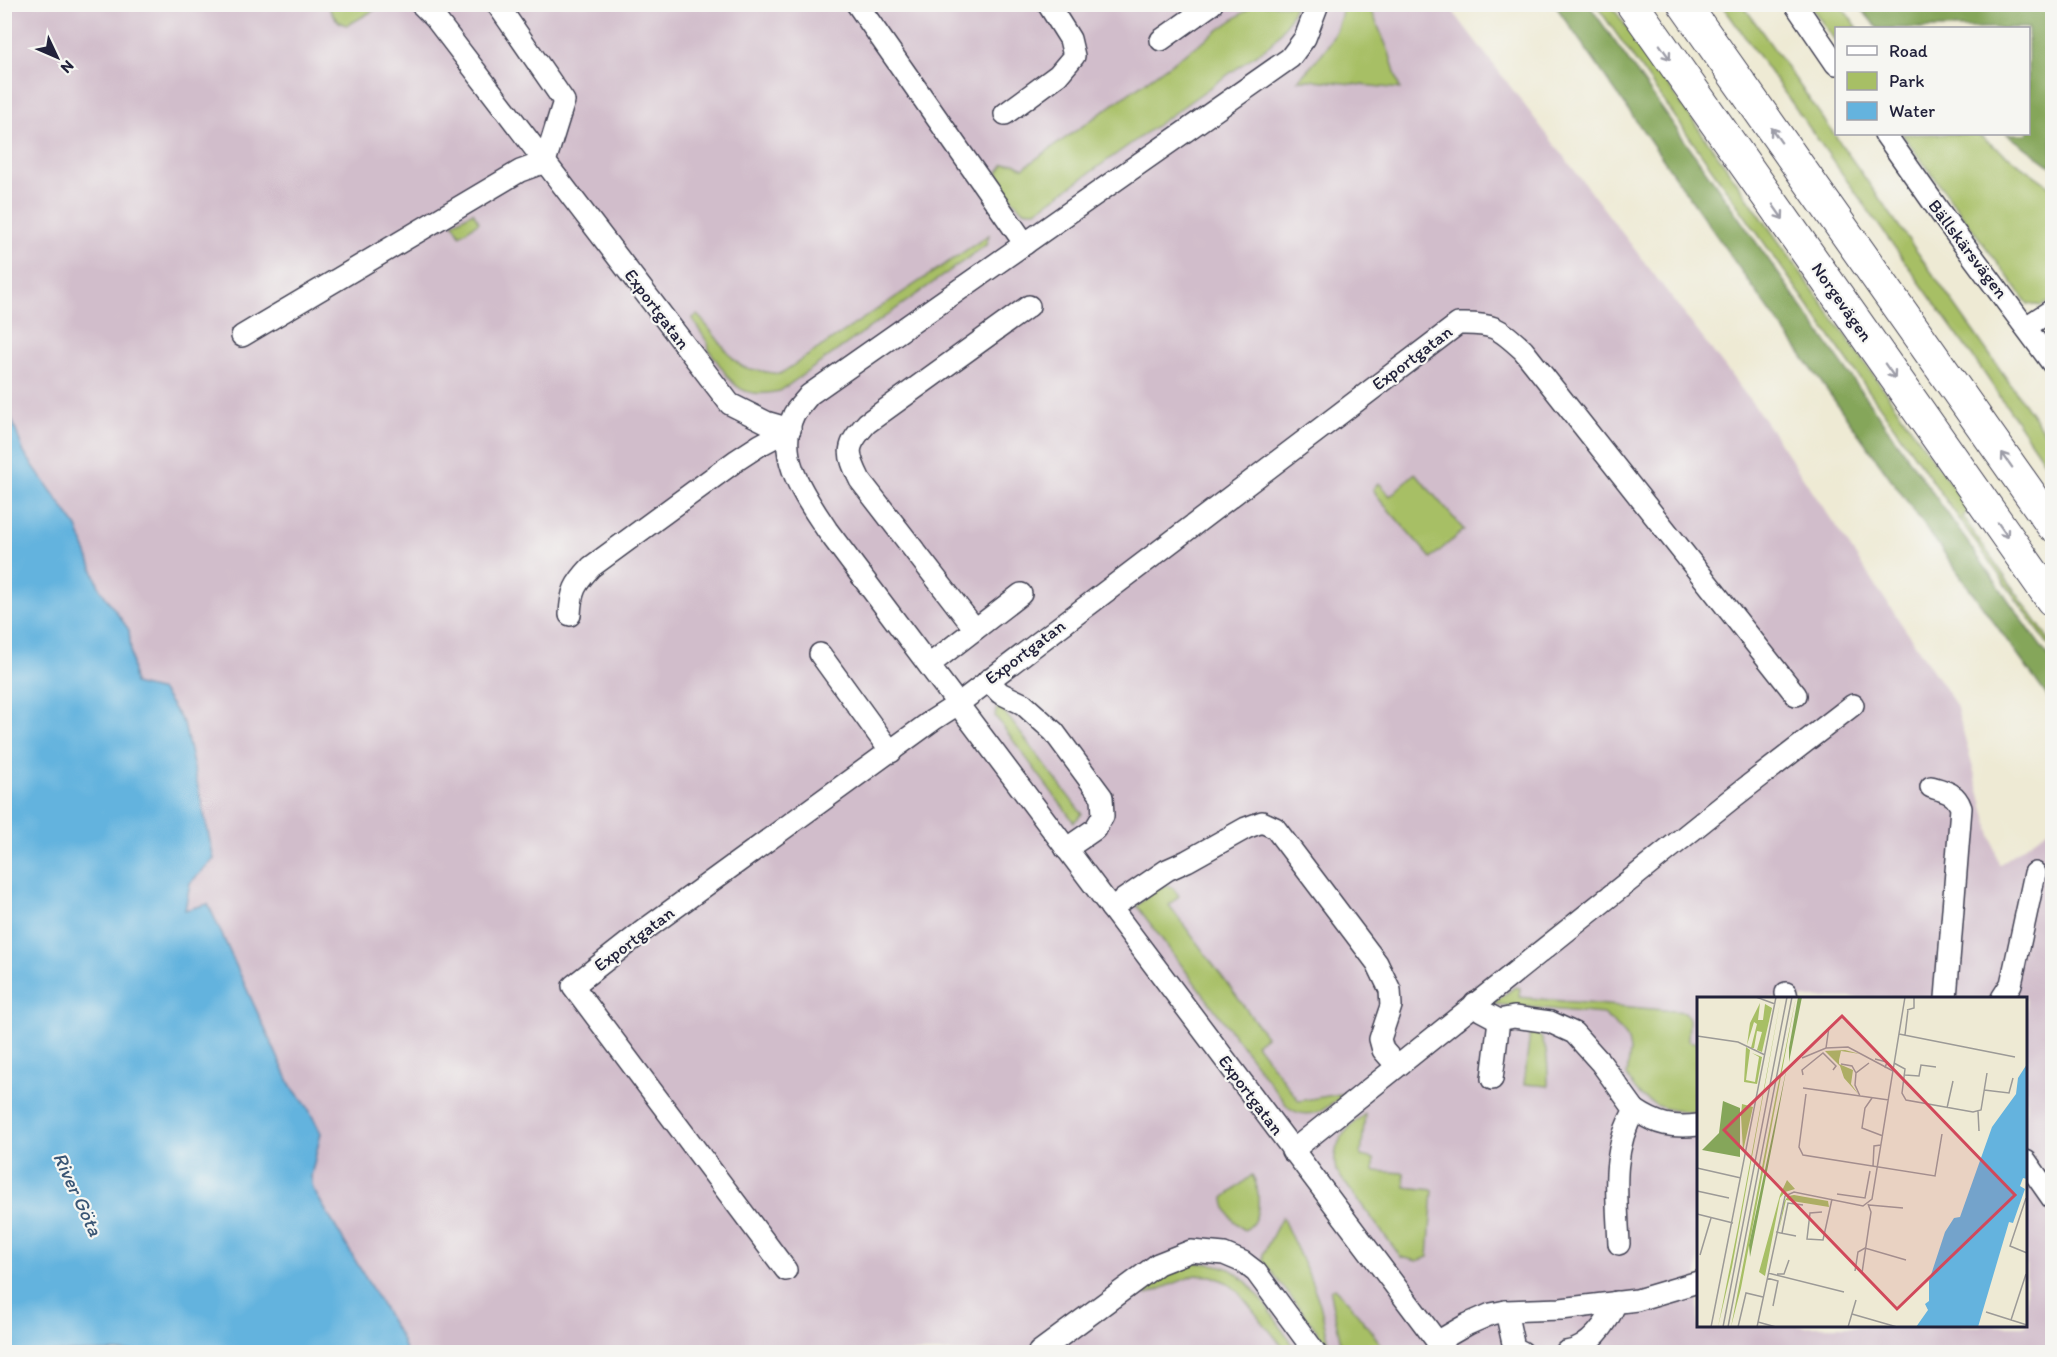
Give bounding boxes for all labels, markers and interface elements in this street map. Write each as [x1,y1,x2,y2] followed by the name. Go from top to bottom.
[27,27,87,87] north arrow
[1835,27,2030,135] legend
[1889,40,1928,62] text: Road
[1659,44,1671,60] one-way arrow
[57,57,78,78] text: N
[1889,70,1924,92] text: Park
[1889,100,1935,122] text: Water
[1770,128,1782,144] one-way arrow
[1924,195,2012,303] street label: Bällskärsvägen
[1772,203,1784,219] one-way arrow
[1807,258,1877,346] street label: Norgevägen
[620,264,694,354] street label: Exportgatan
[1367,321,1457,395] street label: Exportgatan
[1884,362,1896,378] one-way arrow
[2000,453,2013,469] one-way arrow
[1997,521,2009,538] one-way arrow
[980,615,1070,689] street label: Exportgatan
[589,902,679,976] street label: Exportgatan
[1697,997,2027,1327] inset map
[1214,1050,1288,1140] street label: Exportgatan
[48,1148,108,1240] water label: River Göta

